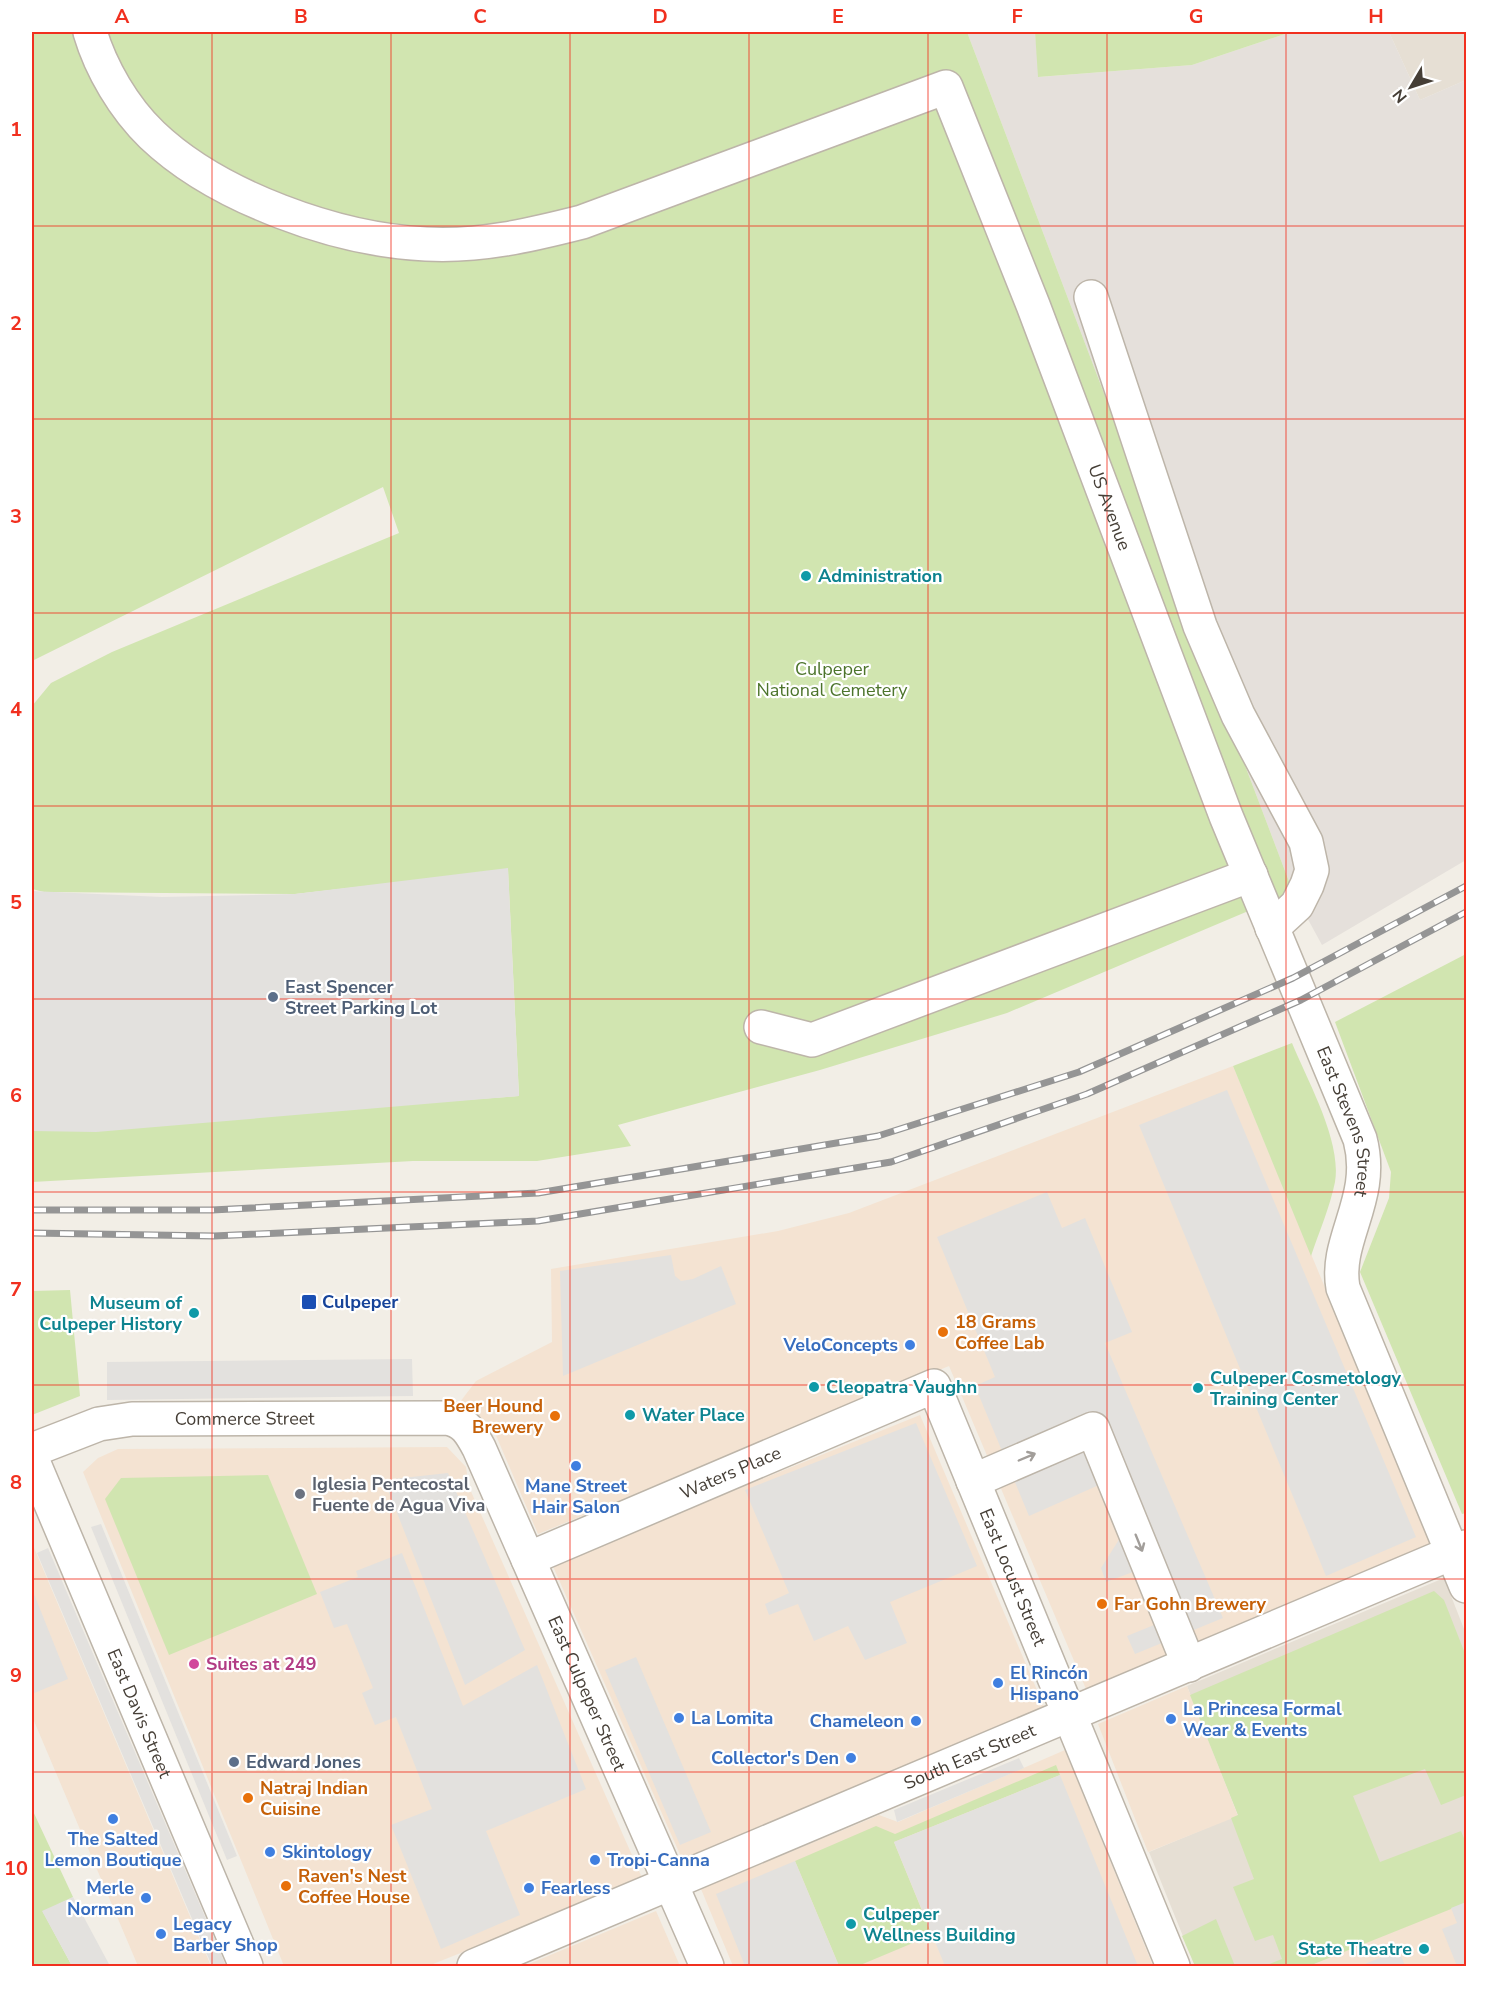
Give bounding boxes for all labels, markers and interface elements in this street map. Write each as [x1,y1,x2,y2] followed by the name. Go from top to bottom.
[115,3,130,30] text: A
[294,3,308,30] text: B
[473,3,487,30] text: C
[652,3,668,30] text: D
[832,3,844,30] text: E
[1011,3,1023,30] text: F
[1189,3,1203,30] text: G
[1368,3,1384,30] text: H
[1381,57,1441,117] north arrow
[1388,84,1412,107] text: N
[10,116,22,143] text: 1
[10,310,22,337] text: 2
[1082,461,1137,554] street label: US Avenue
[10,503,22,530] text: 3
[818,564,942,588] place label: Administration
[799,569,813,583] marker: Administration
[756,657,908,702] park label: Culpeper National Cemetery
[10,696,22,723] text: 4
[10,889,22,916] text: 5
[285,975,437,1020] place label: East Spencer Street Parking Lot
[266,990,280,1004] marker: East Spencer Street Parking Lot
[1311,1043,1376,1200] street label: East Stevens Street
[10,1082,22,1109] text: 6
[10,1276,22,1303] text: 7
[322,1290,398,1314] place label: Culpeper
[39,1291,183,1336] place label: Museum of Culpeper History
[300,1293,318,1311] marker: Culpeper
[187,1306,201,1320] marker: Museum of Culpeper History
[955,1310,1045,1355] place label: 18 Grams Coffee Lab
[936,1325,950,1339] marker: 18 Grams Coffee Lab
[783,1333,898,1357] place label: VeloConcepts
[903,1338,917,1352] marker: VeloConcepts
[1210,1366,1402,1411] place label: Culpeper Cosmetology Training Center
[826,1375,977,1399] place label: Cleopatra Vaughn
[807,1380,821,1394] marker: Cleopatra Vaughn
[1191,1381,1205,1395] marker: Culpeper Cosmetology Training Center
[443,1394,544,1439] place label: Beer Hound Brewery
[642,1403,745,1427] place label: Water Place
[175,1406,315,1431] street label: Commerce Street
[623,1408,637,1422] marker: Water Place
[548,1409,562,1423] marker: Beer Hound Brewery
[676,1441,785,1505] street label: Waters Place
[1018,1451,1036,1462] one-way arrow
[569,1459,583,1473] marker: Mane Street Hair Salon
[10,1469,22,1496] text: 8
[312,1472,485,1517] place label: Iglesia Pentecostal Fuente de Agua Viva
[525,1474,627,1519] place label: Mane Street Hair Salon
[293,1487,307,1501] marker: Iglesia Pentecostal Fuente de Agua Viva
[974,1505,1052,1650] street label: East Locust Street
[1135,1533,1146,1551] one-way arrow
[1114,1592,1266,1616] place label: Far Gohn Brewery
[1095,1597,1109,1611] marker: Far Gohn Brewery
[542,1612,632,1775] street label: East Culpeper Street
[101,1645,178,1782] street label: East Davis Street
[206,1652,317,1676] place label: Suites at 249
[187,1657,201,1671] marker: Suites at 249
[1010,1661,1088,1706] place label: El Rincón Hispano
[10,1662,22,1689] text: 9
[991,1676,1005,1690] marker: El Rincón Hispano
[1183,1697,1342,1742] place label: La Princesa Formal Wear & Events
[691,1706,773,1730] place label: La Lomita
[810,1709,904,1733] place label: Chameleon
[672,1711,686,1725] marker: La Lomita
[1164,1712,1178,1726] marker: La Princesa Formal Wear & Events
[909,1714,923,1728] marker: Chameleon
[900,1718,1040,1795] street label: South East Street
[711,1746,839,1770] place label: Collector's Den
[246,1750,361,1774] place label: Edward Jones
[844,1751,858,1765] marker: Collector's Den
[227,1755,241,1769] marker: Edward Jones
[260,1776,368,1821] place label: Natraj Indian Cuisine
[241,1791,255,1805] marker: Natraj Indian Cuisine
[106,1812,120,1826] marker: The Salted Lemon Boutique
[45,1827,182,1872] place label: The Salted Lemon Boutique
[282,1840,372,1864] place label: Skintology
[263,1845,277,1859] marker: Skintology
[607,1848,710,1872] place label: Tropi-Canna
[588,1853,602,1867] marker: Tropi-Canna
[4,1855,28,1882] text: 10
[298,1864,410,1909] place label: Raven's Nest Coffee House
[67,1876,134,1921] place label: Merle Norman
[541,1876,611,1900] place label: Fearless
[279,1879,293,1893] marker: Raven's Nest Coffee House
[522,1881,536,1895] marker: Fearless
[139,1891,153,1905] marker: Merle Norman
[863,1902,1016,1947] place label: Culpeper Wellness Building
[173,1912,278,1957] place label: Legacy Barber Shop
[844,1917,858,1931] marker: Culpeper Wellness Building
[154,1927,168,1941] marker: Legacy Barber Shop
[1298,1937,1412,1961] place label: State Theatre
[1417,1942,1431,1956] marker: State Theatre

